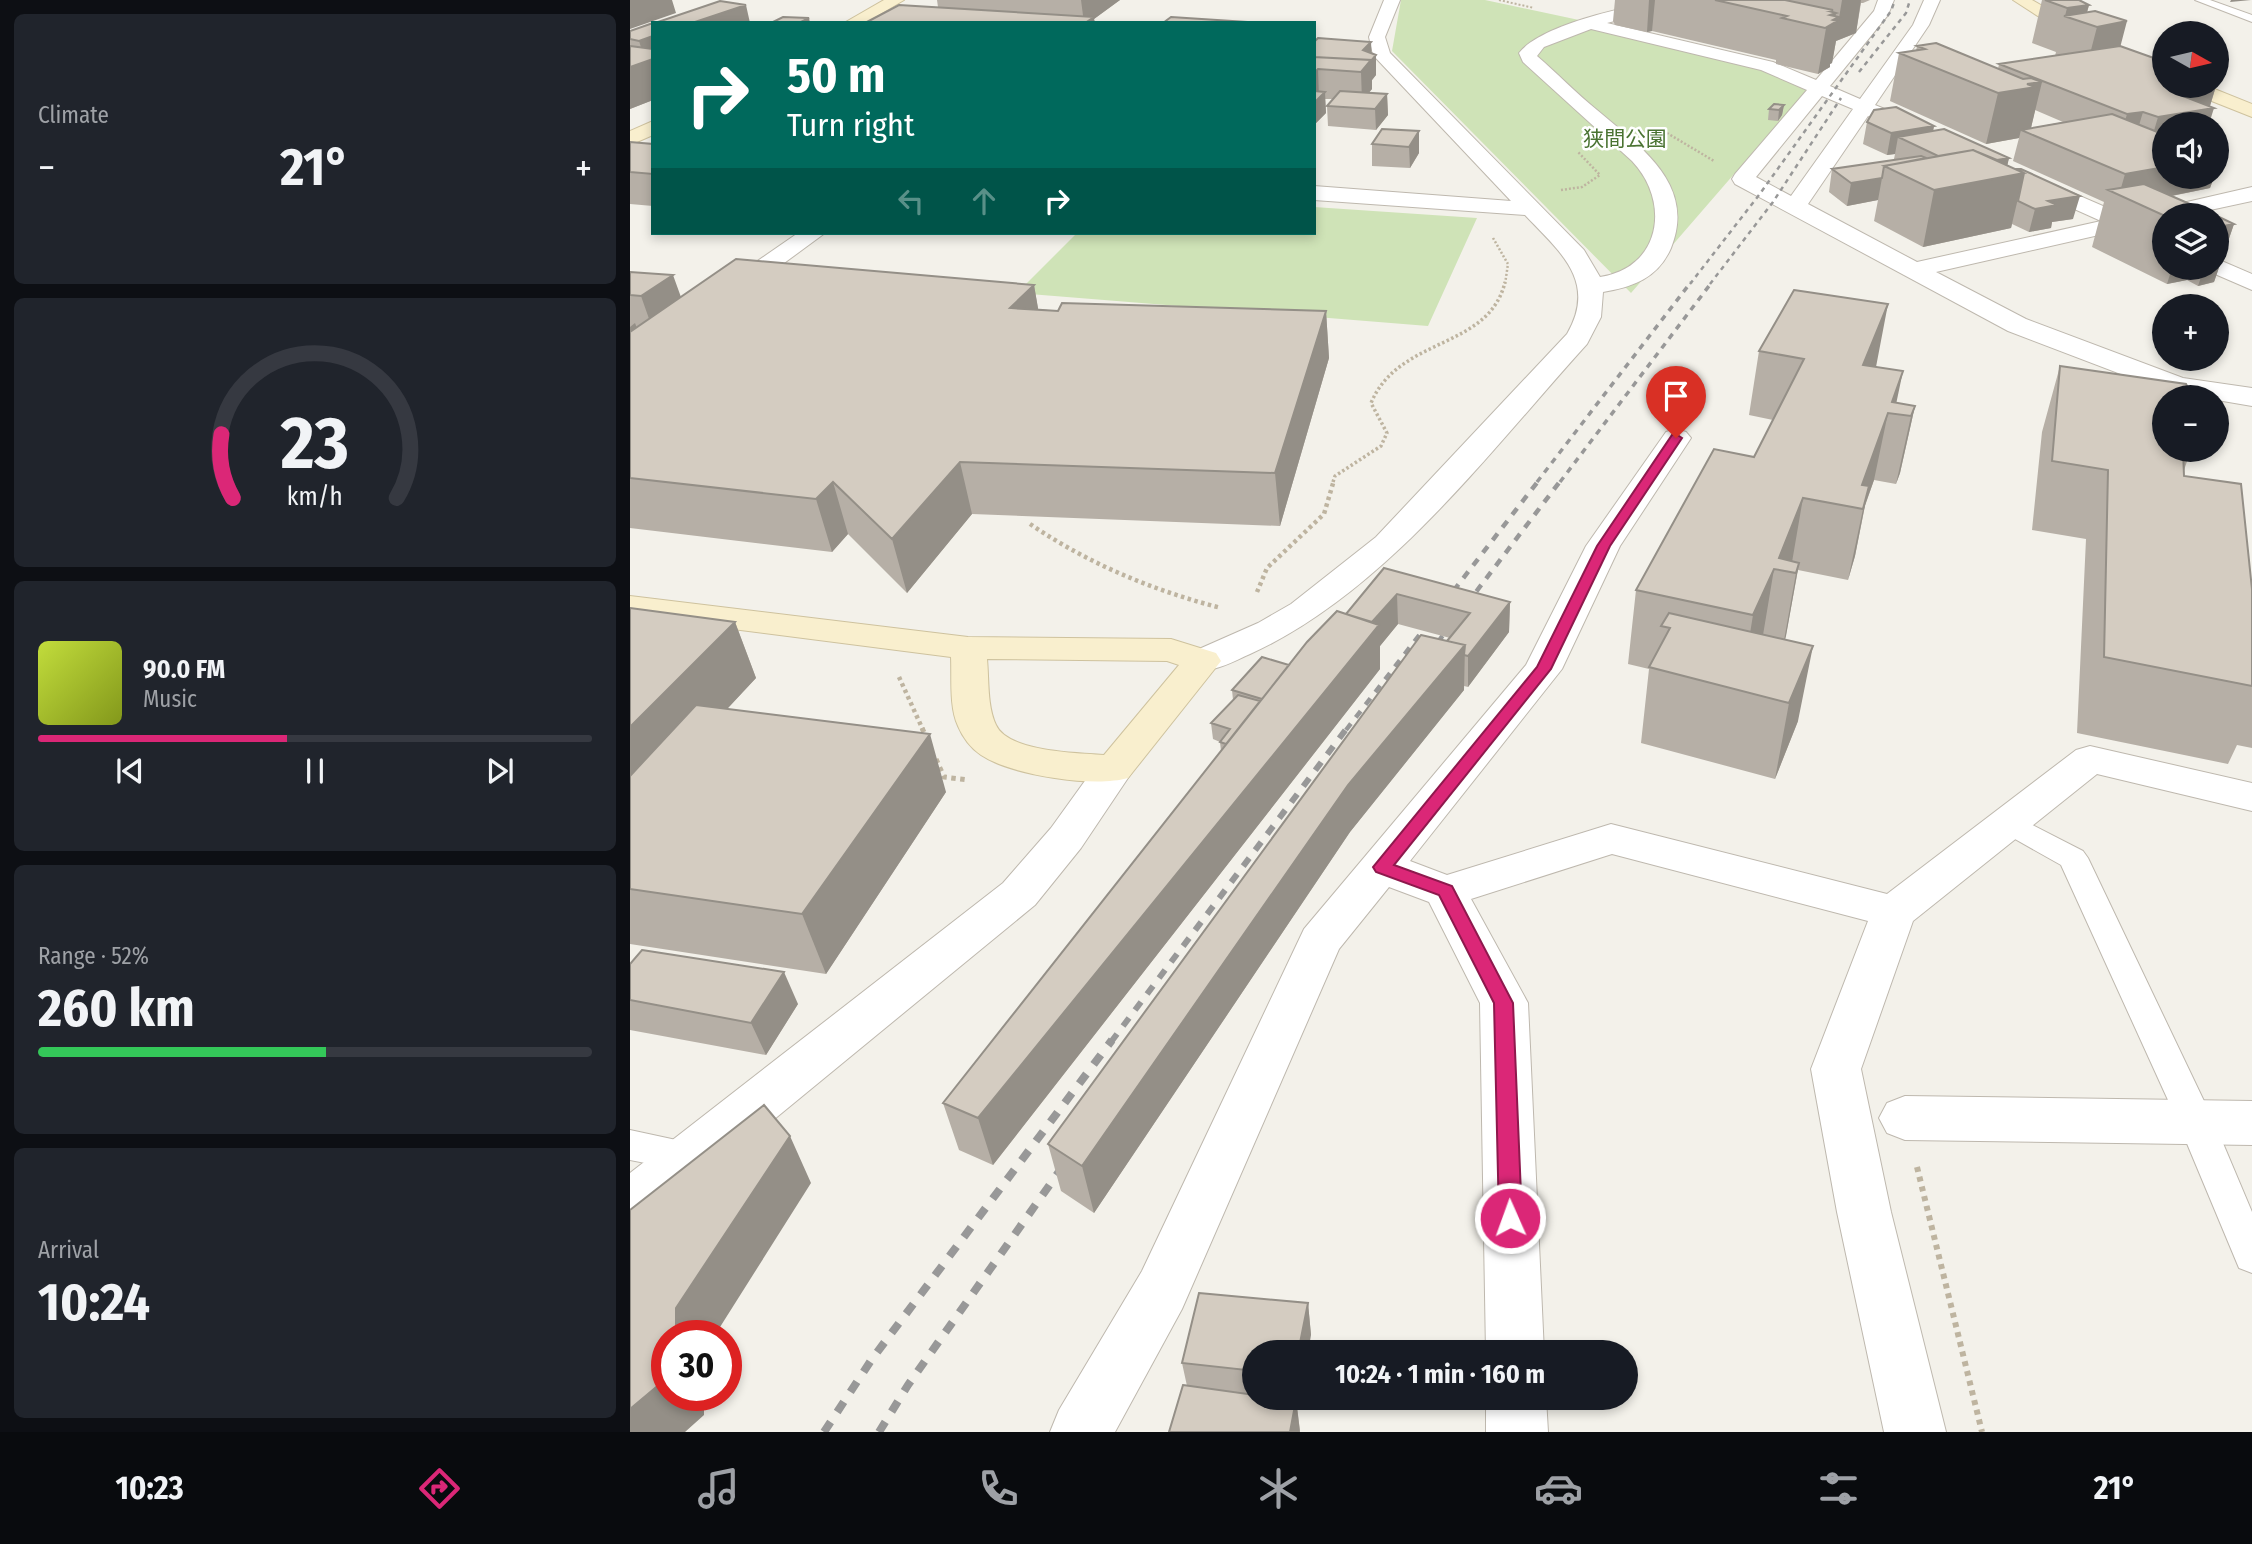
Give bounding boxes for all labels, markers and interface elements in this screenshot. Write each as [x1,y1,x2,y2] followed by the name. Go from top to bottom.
[2152,21,2230,98] north arrow
[2152,21,2229,462] map controls
[787,46,885,105] text: 50 m
[672,49,763,140] icon: right
[38,101,109,129] text: Climate
[787,106,914,144] text: Turn right
[2152,112,2229,189] button: sound
[1583,126,1667,152] park label: 狭間公園
[280,136,350,199] text: 21°
[38,145,55,191] text: −
[575,145,592,191] text: +
[892,182,930,220] icon: left
[965,182,1003,220] icon: ahead
[1038,182,1076,220] icon: right
[2152,203,2229,280] button: layers
[2152,294,2229,371] button: +
[1646,366,1706,438] pin
[1657,377,1695,415] icon: arrive
[2152,385,2229,462] button: −
[280,401,349,488] text: 23
[287,482,343,512] text: km/h
[143,654,225,685] text: 90.0 FM
[143,685,197,713] text: Music
[111,752,149,790] icon: previous
[296,752,334,790] icon: pause
[481,752,519,790] icon: next
[38,942,149,970] text: Range · 52%
[38,977,195,1040] text: 260 km
[1473,1181,1547,1255] position arrow
[38,1236,99,1264] text: Arrival
[38,1271,150,1334] text: 10:24
[651,1320,742,1411] speed limit sign: 30
[1335,1359,1545,1390] text: 10:24 · 1 min · 160 m
[415,1464,464,1513] icon: directions
[694,1464,743,1513] icon: music
[974,1464,1023,1513] icon: phone
[1254,1464,1303,1513] icon: climate
[1534,1464,1583,1513] icon: car
[1814,1464,1863,1513] icon: filters
[115,1469,184,1507] text: 10:23
[2094,1469,2137,1507] text: 21°

